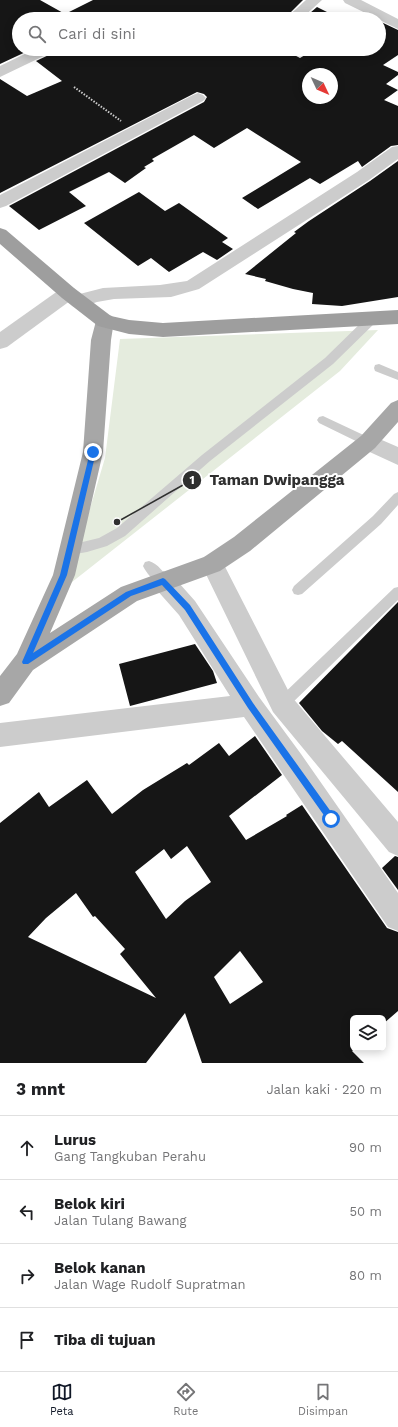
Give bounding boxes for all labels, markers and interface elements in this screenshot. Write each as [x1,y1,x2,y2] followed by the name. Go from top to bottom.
[12,12,386,56] search box
[26,23,48,45] icon: search
[58,25,136,43] text: Cari di sini
[302,68,338,104] north arrow
[84,443,102,461] route end
[182,466,353,493] callout: Taman Dwipangga
[210,471,345,489] text: Taman Dwipangga
[189,473,195,487] text: 1
[322,810,340,828] route start
[350,1015,386,1051] map controls
[350,1015,386,1051] button: layers
[16,1079,65,1099] text: 3 mnt
[266,1082,382,1097] text: Jalan kaki · 220 m
[54,1131,96,1149] text: Lurus
[16,1137,38,1159] icon: ahead
[349,1140,382,1155] text: 90 m
[54,1149,206,1164] text: Gang Tangkuban Perahu
[54,1195,125,1213] text: Belok kiri
[16,1201,38,1223] icon: left
[350,1204,382,1219] text: 50 m
[54,1213,186,1228] text: Jalan Tulang Bawang
[54,1259,145,1277] text: Belok kanan
[16,1265,38,1287] icon: right
[349,1268,382,1283] text: 80 m
[54,1277,246,1292] text: Jalan Wage Rudolf Supratman
[16,1329,38,1351] icon: arrive
[54,1331,156,1349] text: Tiba di tujuan
[50,1381,74,1418] tab: Peta
[173,1381,198,1418] tab: Rute
[298,1381,348,1418] tab: Disimpan

